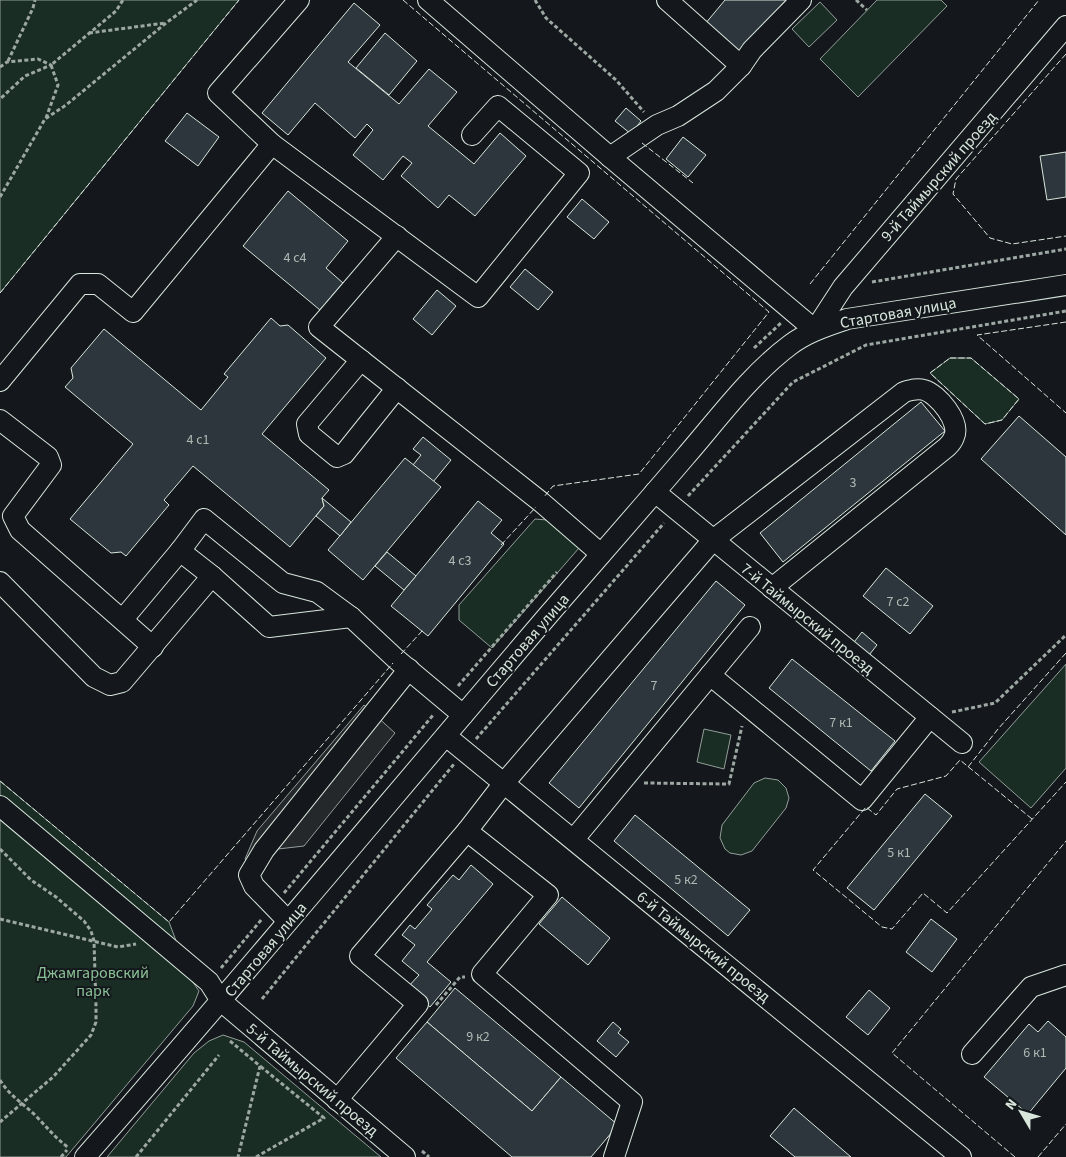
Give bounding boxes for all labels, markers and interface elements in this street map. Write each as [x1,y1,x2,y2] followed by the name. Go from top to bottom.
[876,106,1002,247] street label: 9-й Таймырский проезд
[283,248,307,268] house number: 4 с4
[838,292,958,334] street label: Стартовая улица
[186,430,210,450] house number: 4 с1
[850,473,857,493] house number: 3
[448,551,472,571] house number: 4 с3
[736,558,879,680] street label: 7-й Таймырский проезд
[481,589,575,692] street label: Стартовая улица
[886,592,910,612] house number: 7 с2
[651,676,658,696] house number: 7
[829,713,853,733] house number: 7 к1
[887,843,911,863] house number: 5 к1
[674,870,698,890] house number: 5 к2
[632,886,775,1008] street label: 6-й Таймырский проезд
[219,897,312,1002] street label: Стартовая улица
[37,962,149,1002] park label: Джамгаровский парк
[242,1018,383,1142] street label: 5-й Таймырский проезд
[466,1027,490,1047] house number: 9 к2
[1023,1043,1047,1063] house number: 6 к1
[996,1087,1046,1137] north arrow
[1001,1095,1022,1114] text: N

